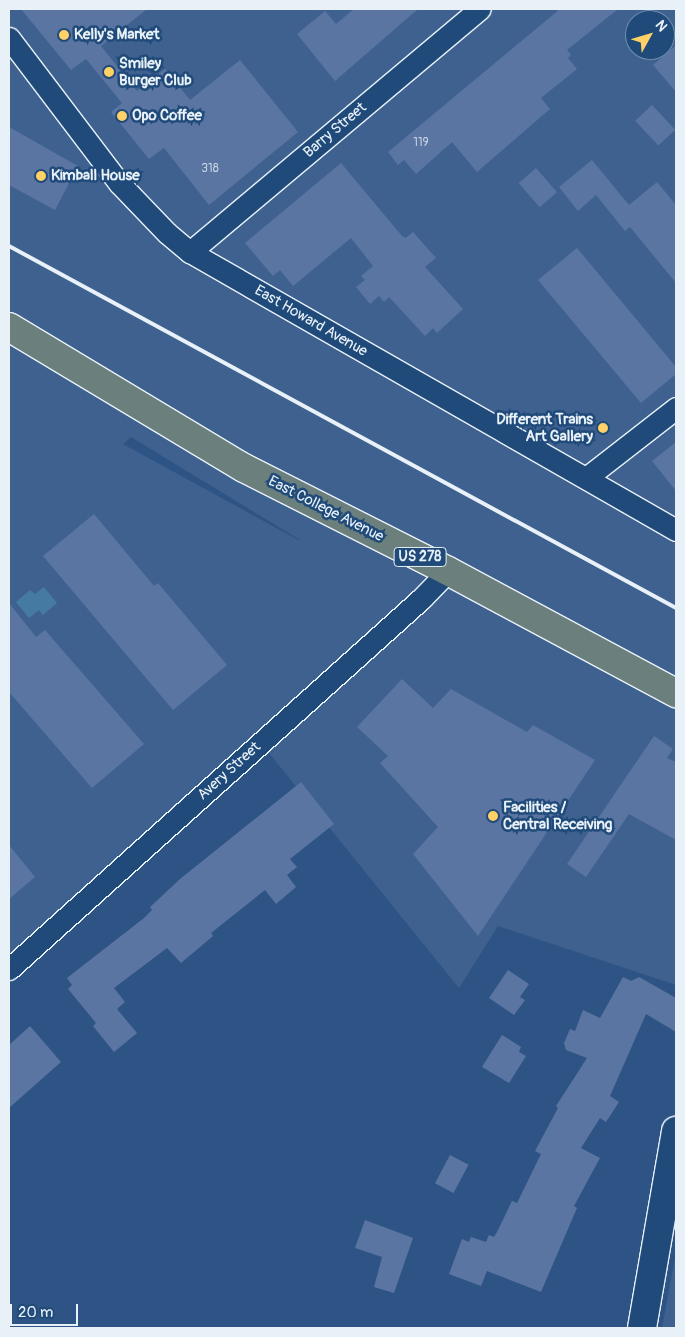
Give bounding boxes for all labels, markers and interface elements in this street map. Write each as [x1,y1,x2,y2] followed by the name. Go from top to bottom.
[625,10,675,60] north arrow
[652,17,671,35] text: N
[74,26,159,44] place label: Kelly's Market
[58,29,70,41] marker: Kelly's Market
[119,54,192,89] place label: Smiley Burger Club
[103,66,115,78] marker: Smiley Burger Club
[300,99,370,161] street label: Barry Street
[132,107,202,125] place label: Opo Coffee
[116,110,128,122] marker: Opo Coffee
[413,136,429,150] house number: 119
[201,162,219,176] house number: 318
[51,167,140,185] place label: Kimball House
[35,170,47,182] marker: Kimball House
[251,281,371,361] street label: East Howard Avenue
[496,410,593,445] place label: Different Trains Art Gallery
[597,422,609,434] marker: Different Trains Art Gallery
[265,472,387,546] street label: East College Avenue
[392,546,448,568] road number: US 278
[194,738,264,804] street label: Avery Street
[503,798,612,833] place label: Facilities / Central Receiving
[487,810,499,822] marker: Facilities / Central Receiving
[12,1294,80,1326] scale bar
[18,1303,53,1322] text: 20 m

